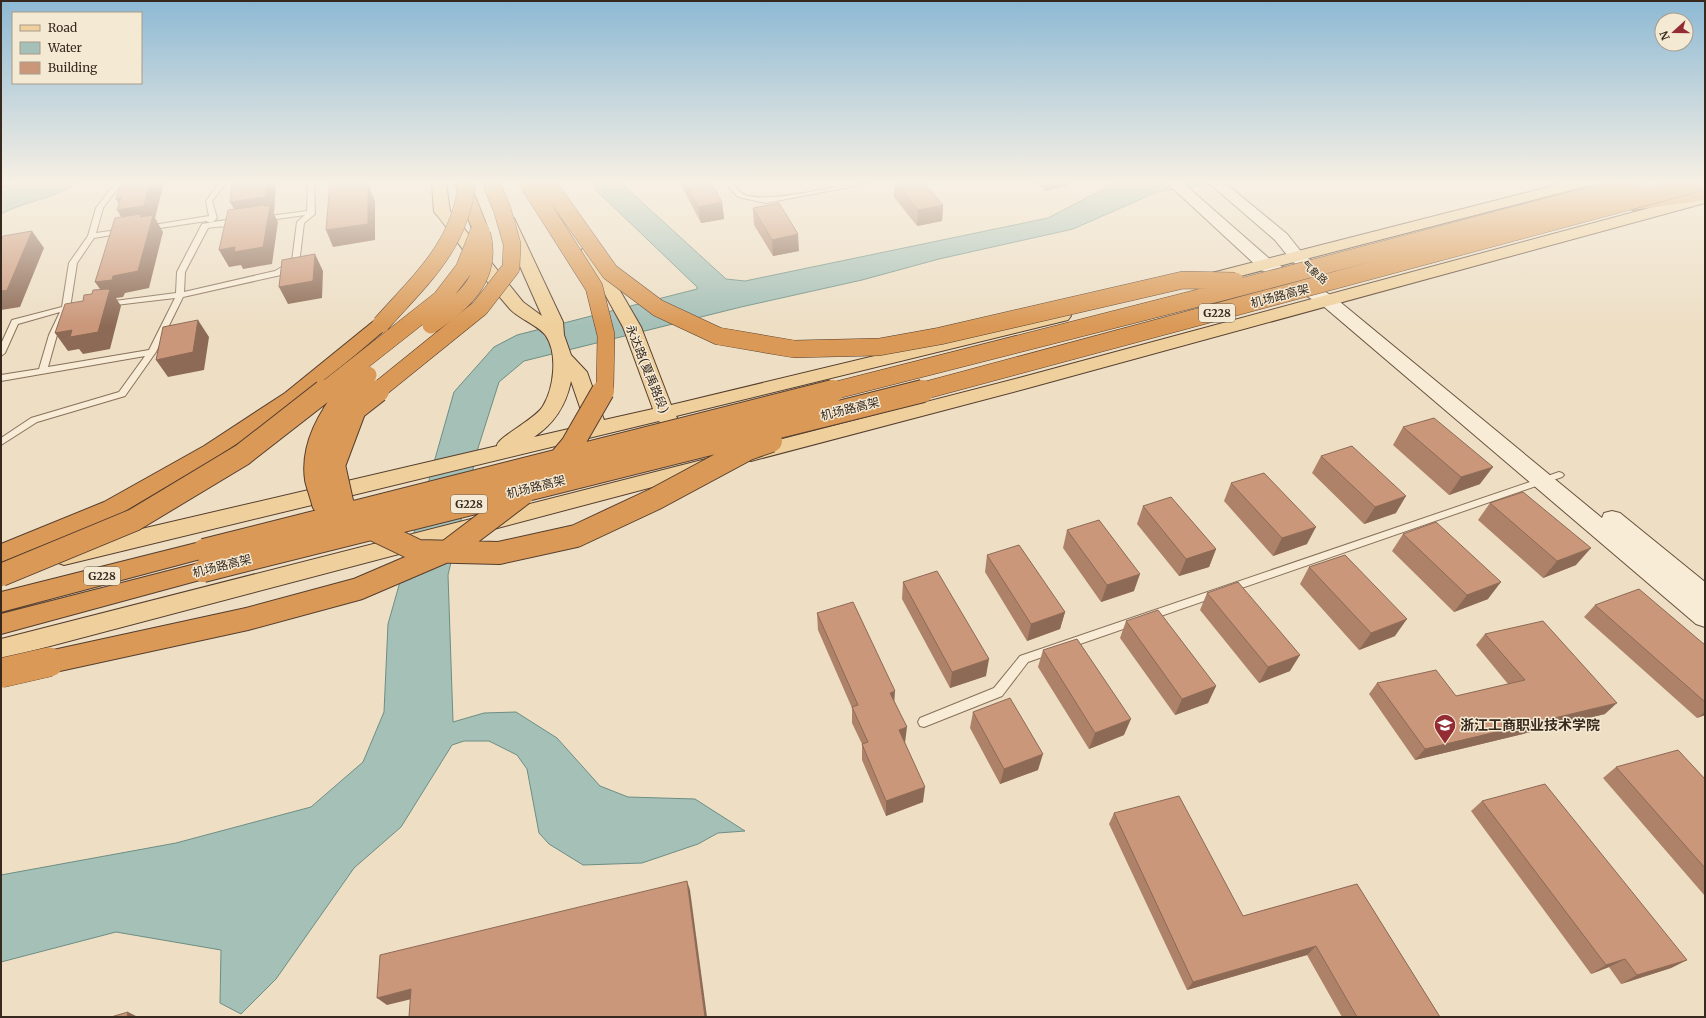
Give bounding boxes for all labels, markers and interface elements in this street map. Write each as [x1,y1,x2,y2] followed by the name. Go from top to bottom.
[12,12,142,84] legend
[1654,12,1694,52] north arrow
[48,20,77,35] text: Road
[1656,29,1673,42] text: N
[47,40,83,55] text: Water
[48,60,98,75] text: Building
[1299,258,1330,287] street label: 气象路
[1249,281,1311,311] street label: 机场路高架
[1199,304,1235,322] road number: G228
[623,322,672,415] street label: 永达路(夏禹路段)
[819,394,881,423] street label: 机场路高架
[505,472,567,501] street label: 机场路高架
[451,495,487,513] road number: G228
[191,551,253,580] street label: 机场路高架
[84,567,120,585] road number: G228
[1432,712,1458,745] school or university icon: 浙江工商职业技术学院
[1460,716,1600,734] place label: 浙江工商职业技术学院

